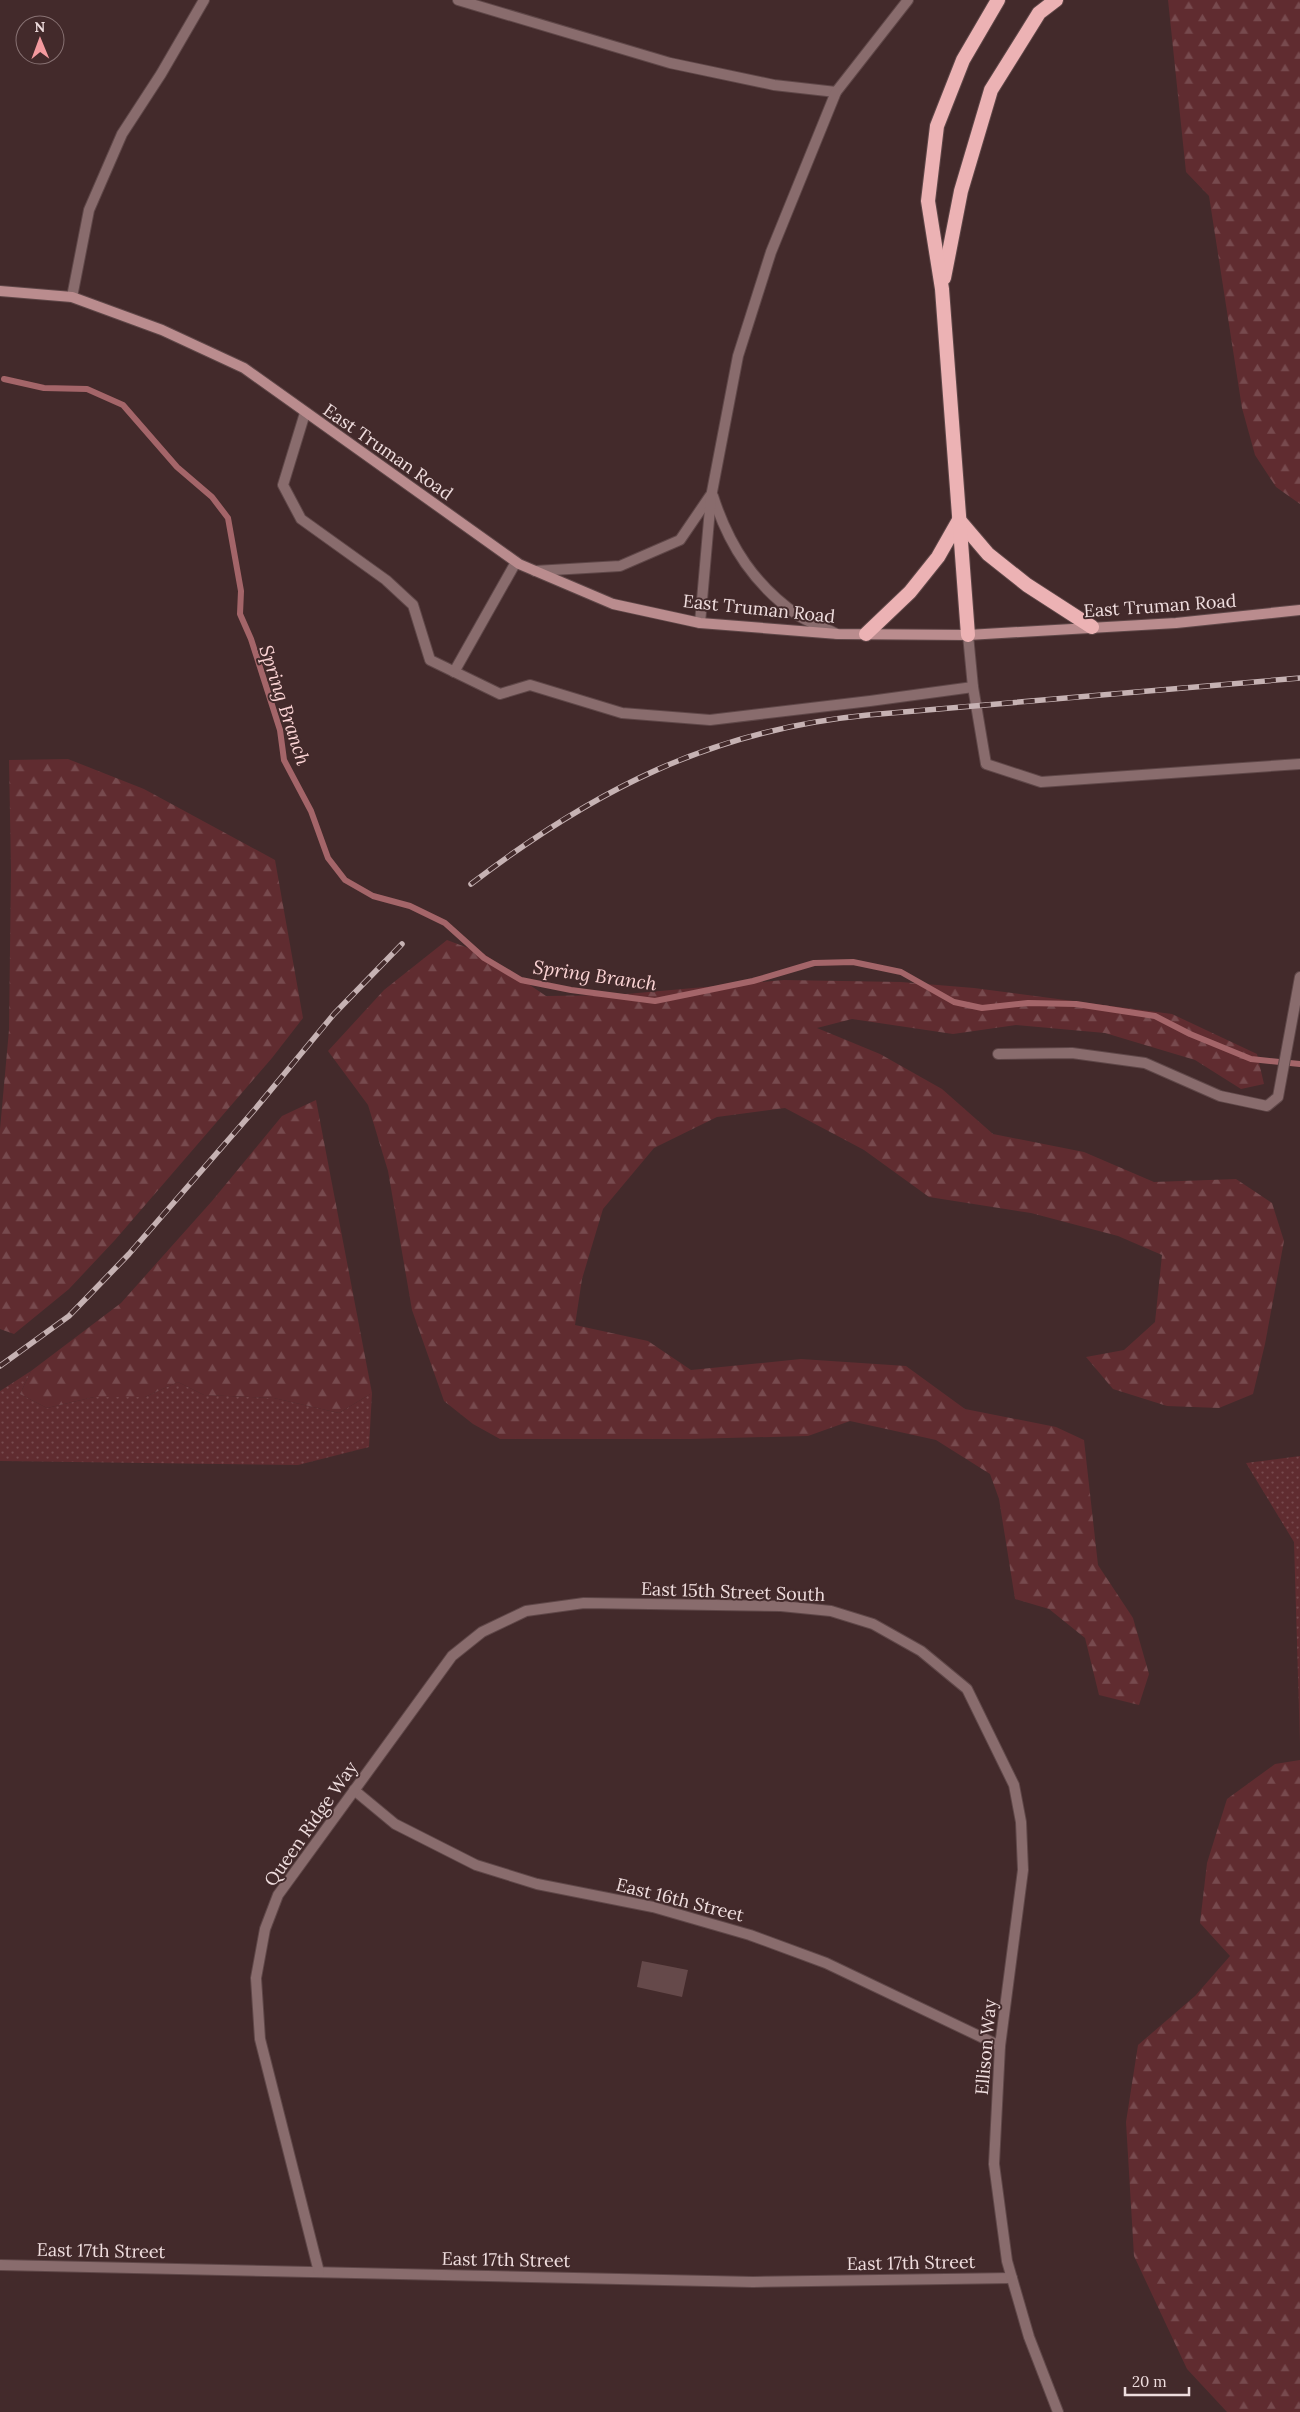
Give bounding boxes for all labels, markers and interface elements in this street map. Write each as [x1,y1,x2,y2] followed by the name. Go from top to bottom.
[15,15,65,65] north arrow
[34,18,46,36] text: N
[319,398,458,505] street label: East Truman Road
[682,589,837,628] street label: East Truman Road
[1083,589,1237,622] street label: East Truman Road
[254,642,316,768] water label: Spring Branch
[532,954,659,996] water label: Spring Branch
[640,1577,826,1606] street label: East 15th Street South
[259,1756,363,1891] street label: Queen Ridge Way
[614,1873,746,1927] street label: East 16th Street
[970,1997,1001,2096] street label: Ellison Way
[36,2238,166,2263] street label: East 17th Street
[441,2247,571,2272] street label: East 17th Street
[846,2250,976,2275] street label: East 17th Street
[1125,2364,1189,2396] scale bar
[1132,2372,1167,2391] text: 20 m

